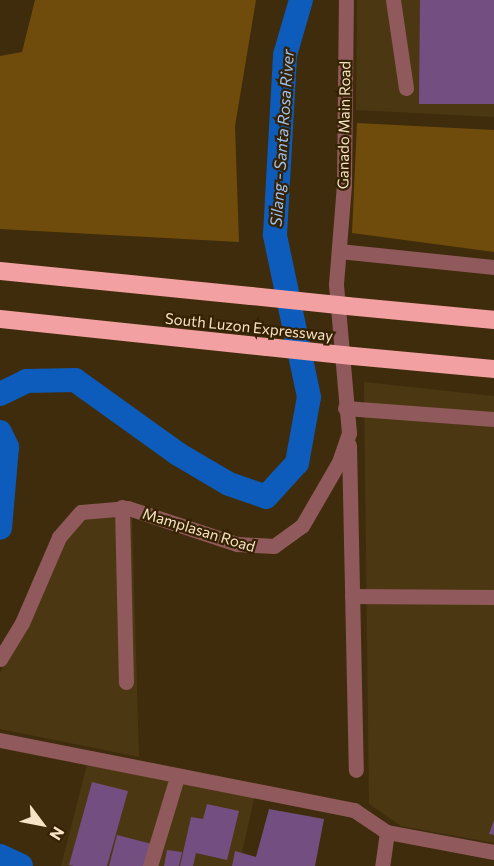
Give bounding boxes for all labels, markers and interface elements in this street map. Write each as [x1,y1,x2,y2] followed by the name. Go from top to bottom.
[266,49,298,227] water label: Silang - Santa Rosa River
[334,61,354,189] street label: Ganado Main Road
[164,309,334,345] street label: South Luzon Expressway
[141,504,257,556] street label: Mamplasan Road
[12,794,72,854] north arrow
[46,824,69,844] text: N

